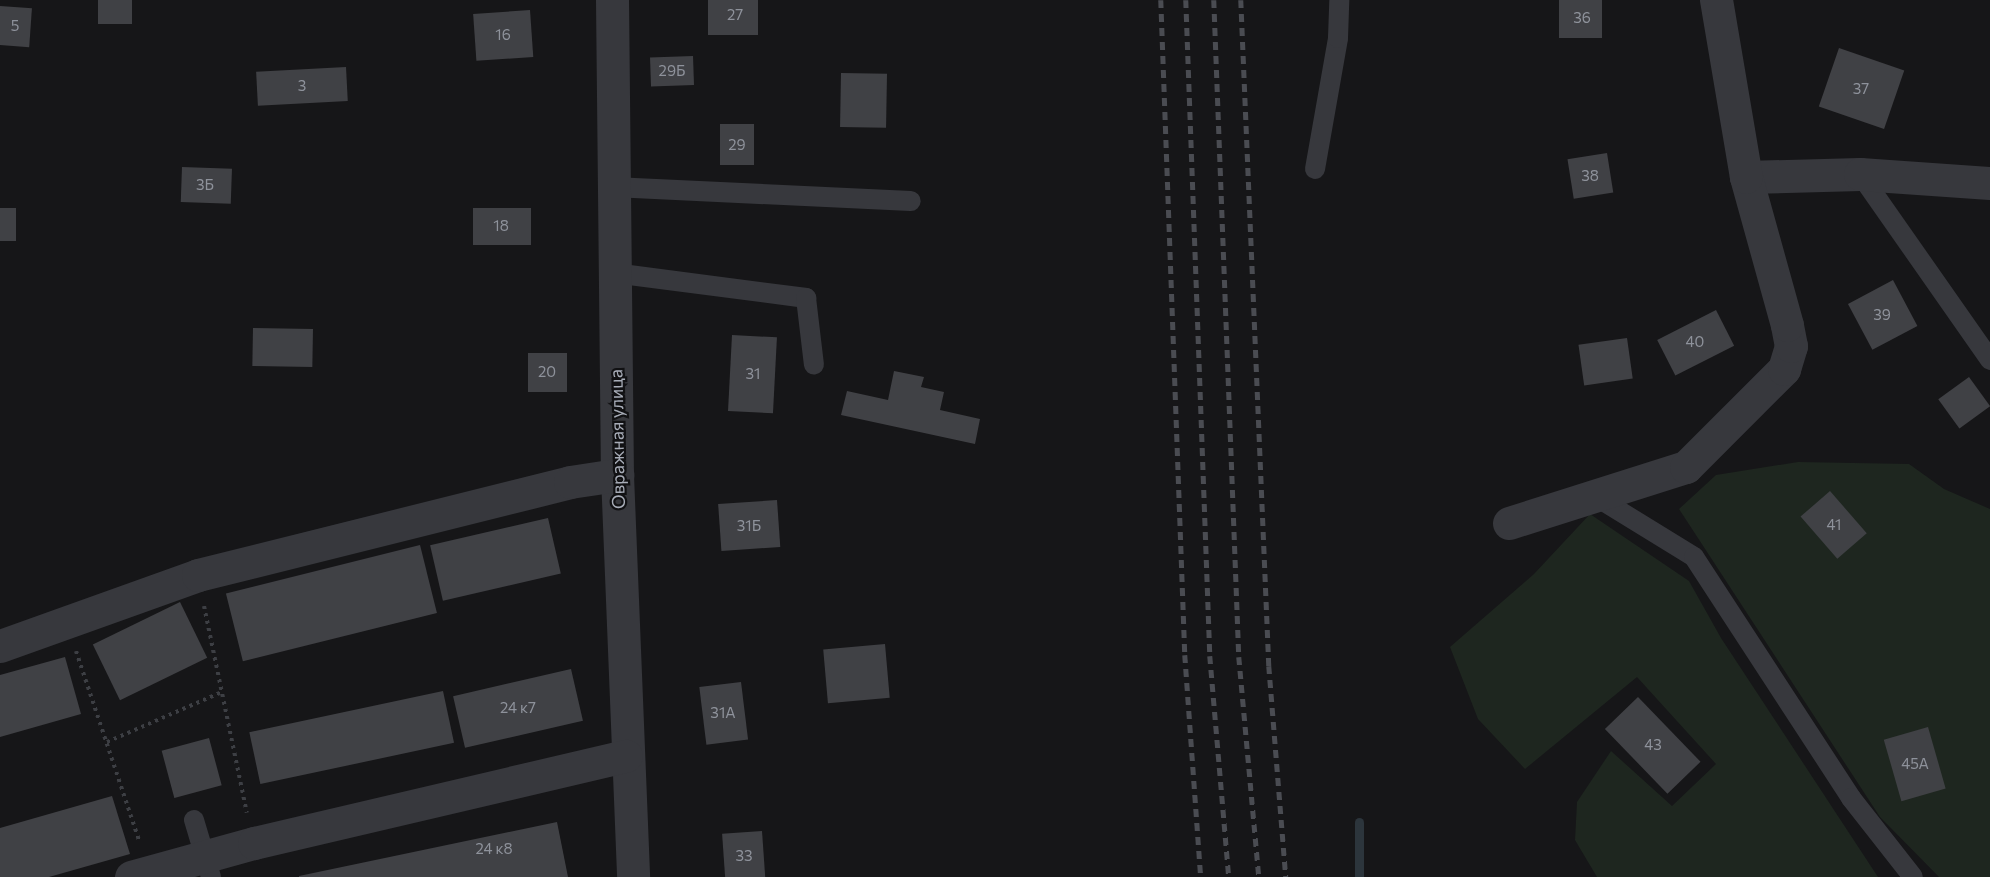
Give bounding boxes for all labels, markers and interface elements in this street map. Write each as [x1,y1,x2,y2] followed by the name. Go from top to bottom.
[727,6,743,24] house number: 27
[1573,9,1591,27] house number: 36
[11,17,19,35] house number: 5
[495,26,511,44] house number: 16
[659,62,685,80] house number: 29Б
[298,77,306,95] house number: 3
[1853,80,1869,98] house number: 37
[728,136,746,154] house number: 29
[1581,167,1599,185] house number: 38
[196,176,214,194] house number: 3Б
[493,217,509,235] house number: 18
[1873,306,1891,324] house number: 39
[1686,333,1704,351] house number: 40
[538,363,556,381] house number: 20
[746,365,760,383] house number: 31
[605,369,629,509] street label: Овражная улица
[1827,516,1841,534] house number: 41
[737,517,761,535] house number: 31Б
[500,699,536,717] house number: 24 к7
[710,704,736,722] house number: 31А
[1644,736,1662,754] house number: 43
[1901,755,1929,773] house number: 45А
[475,840,513,858] house number: 24 к8
[735,847,753,865] house number: 33

